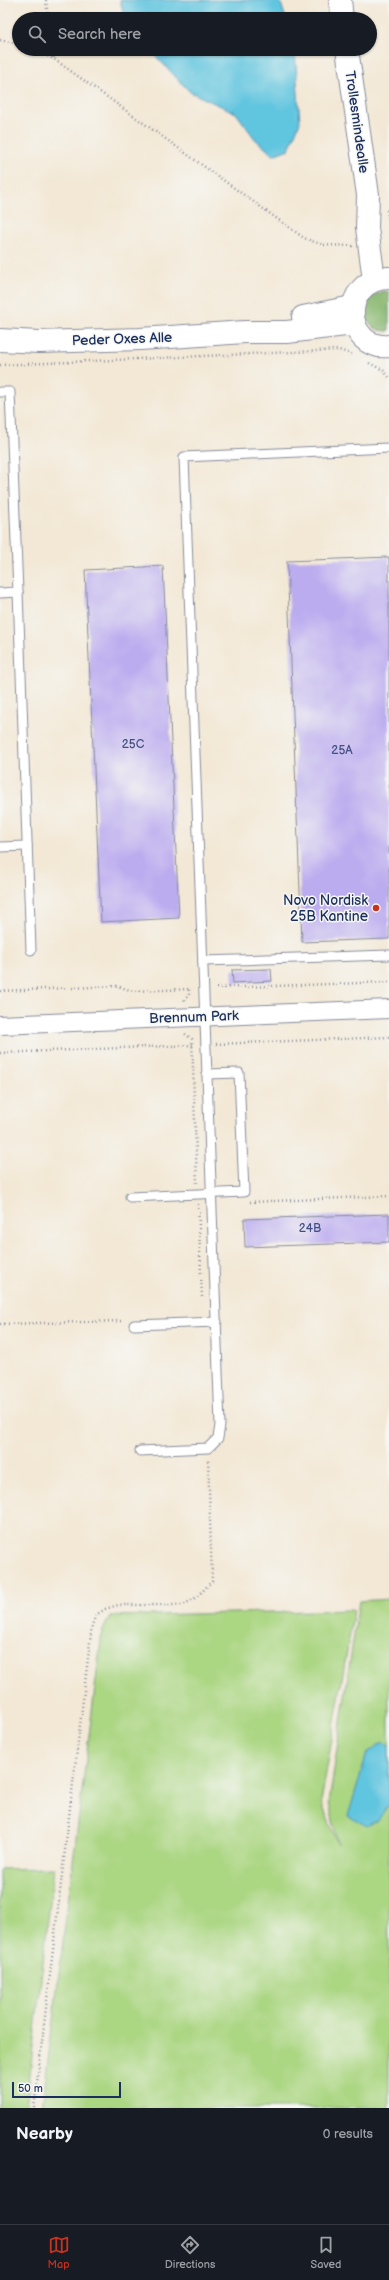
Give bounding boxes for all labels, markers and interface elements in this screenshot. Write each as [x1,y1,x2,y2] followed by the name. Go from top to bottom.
[12,12,377,56] search box
[26,23,48,45] icon: search
[58,25,141,44] text: Search here
[341,70,373,174] street label: Trollesmindealle
[71,329,173,349] street label: Peder Oxes Alle
[122,737,145,752] house number: 25C
[331,743,353,758] house number: 25A
[283,892,368,925] place label: Novo Nordisk 25B Kantine
[371,903,381,913] marker: Novo Nordisk 25B Kantine
[149,1007,239,1027] street label: Brennum Park
[299,1221,321,1236] house number: 24B
[12,2080,121,2099] scale bar
[18,2082,43,2095] text: 50 m
[16,2124,73,2144] text: Nearby
[323,2126,373,2142] text: 0 results
[48,2234,70,2271] tab: Map
[165,2234,215,2271] tab: Directions
[311,2234,341,2271] tab: Saved

